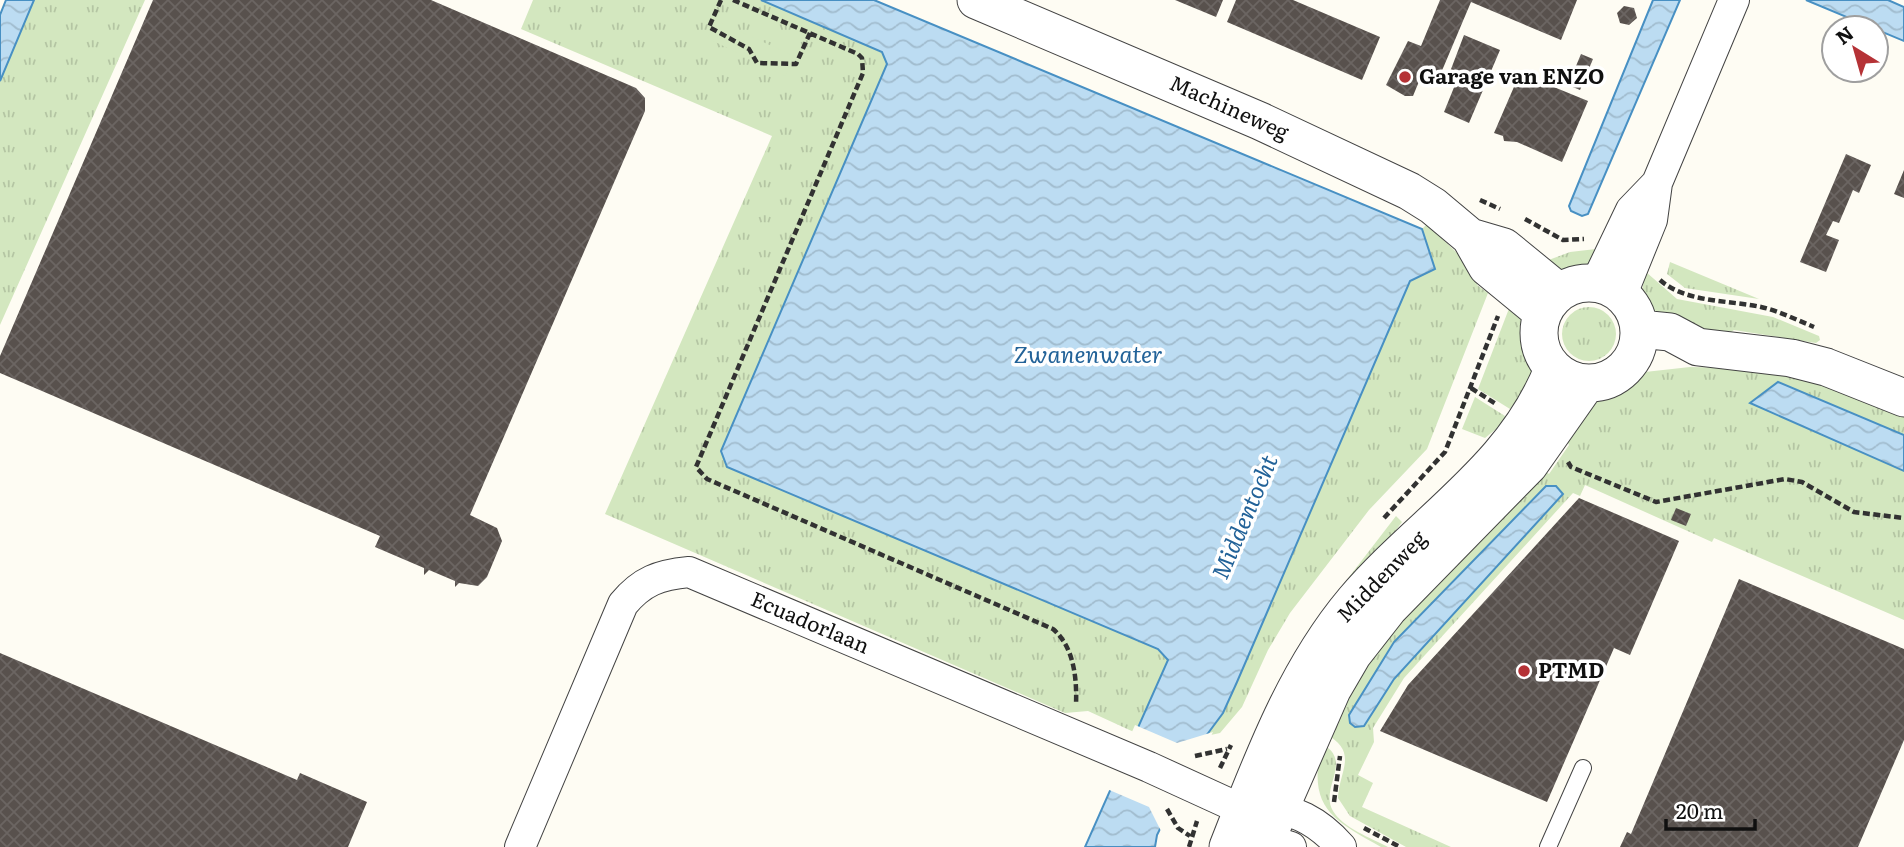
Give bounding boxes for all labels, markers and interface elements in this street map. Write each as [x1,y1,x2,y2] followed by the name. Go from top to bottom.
[1820,14,1890,84] north arrow
[1829,19,1859,51] text: N
[1419,59,1604,90] place label: Garage van ENZO
[1165,66,1295,146] street label: Machineweg
[1397,69,1413,85] marker: Garage van ENZO
[1013,336,1163,370] water label: Zwanenwater
[1202,449,1285,584] water label: Middentocht
[1328,522,1432,628] street label: Middenweg
[747,582,875,660] street label: Ecuadorlaan
[1538,653,1604,684] place label: PTMD
[1516,663,1532,679] marker: PTMD
[1666,788,1755,832] scale bar
[1676,794,1723,825] text: 20 m

